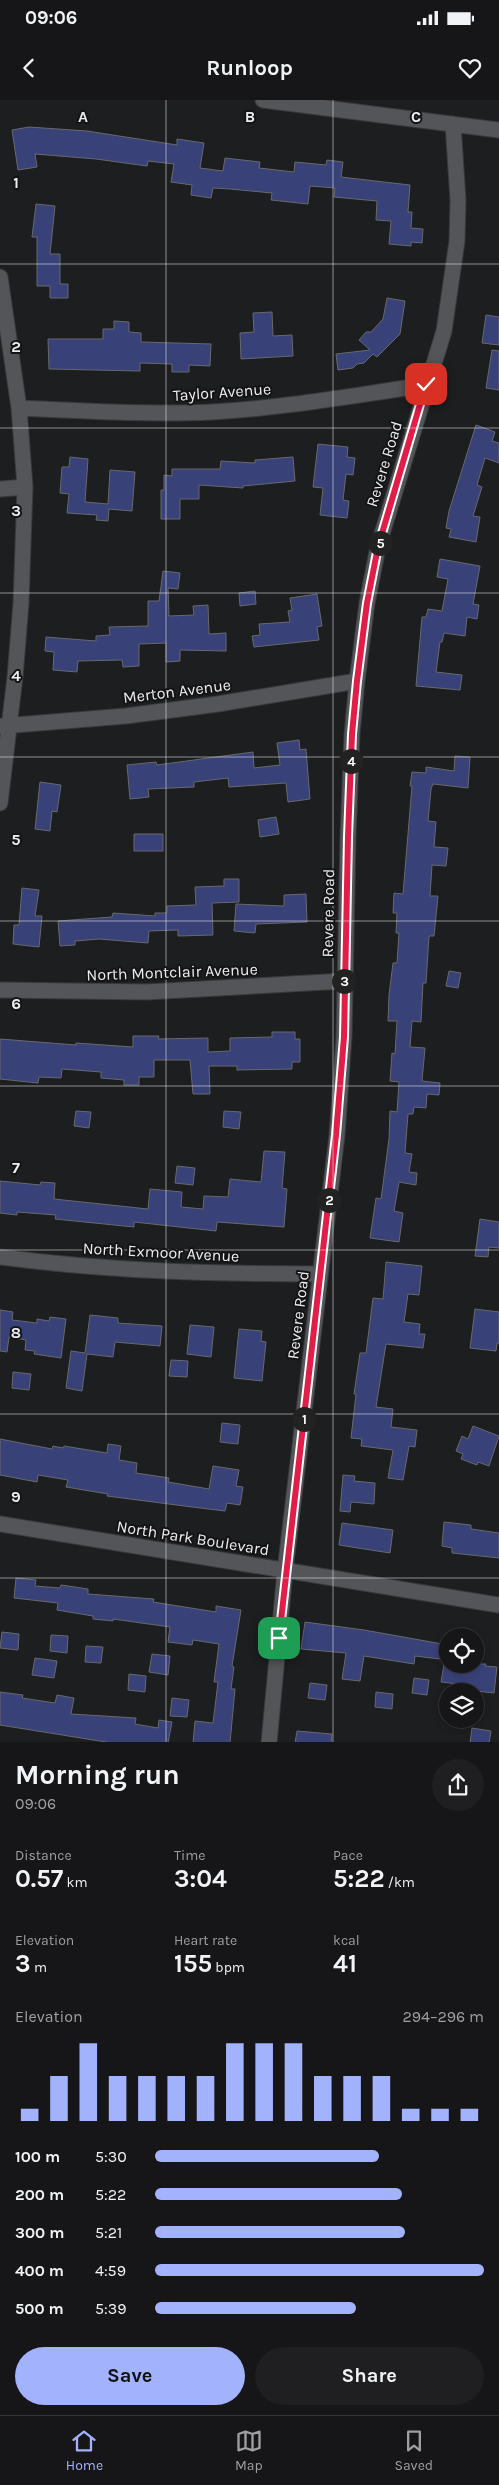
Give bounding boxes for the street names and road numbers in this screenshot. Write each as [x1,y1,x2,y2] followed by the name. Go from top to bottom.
[172,379,272,405] street label: Taylor Avenue
[362,419,406,509] street label: Revere Road
[122,675,232,707] street label: Merton Avenue
[318,868,338,958] street label: Revere Road
[86,960,258,984] street label: North Montclair Avenue
[82,1238,240,1266] street label: North Exmoor Avenue
[283,1270,313,1360] street label: Revere Road
[115,1517,271,1559] street label: North Park Boulevard

